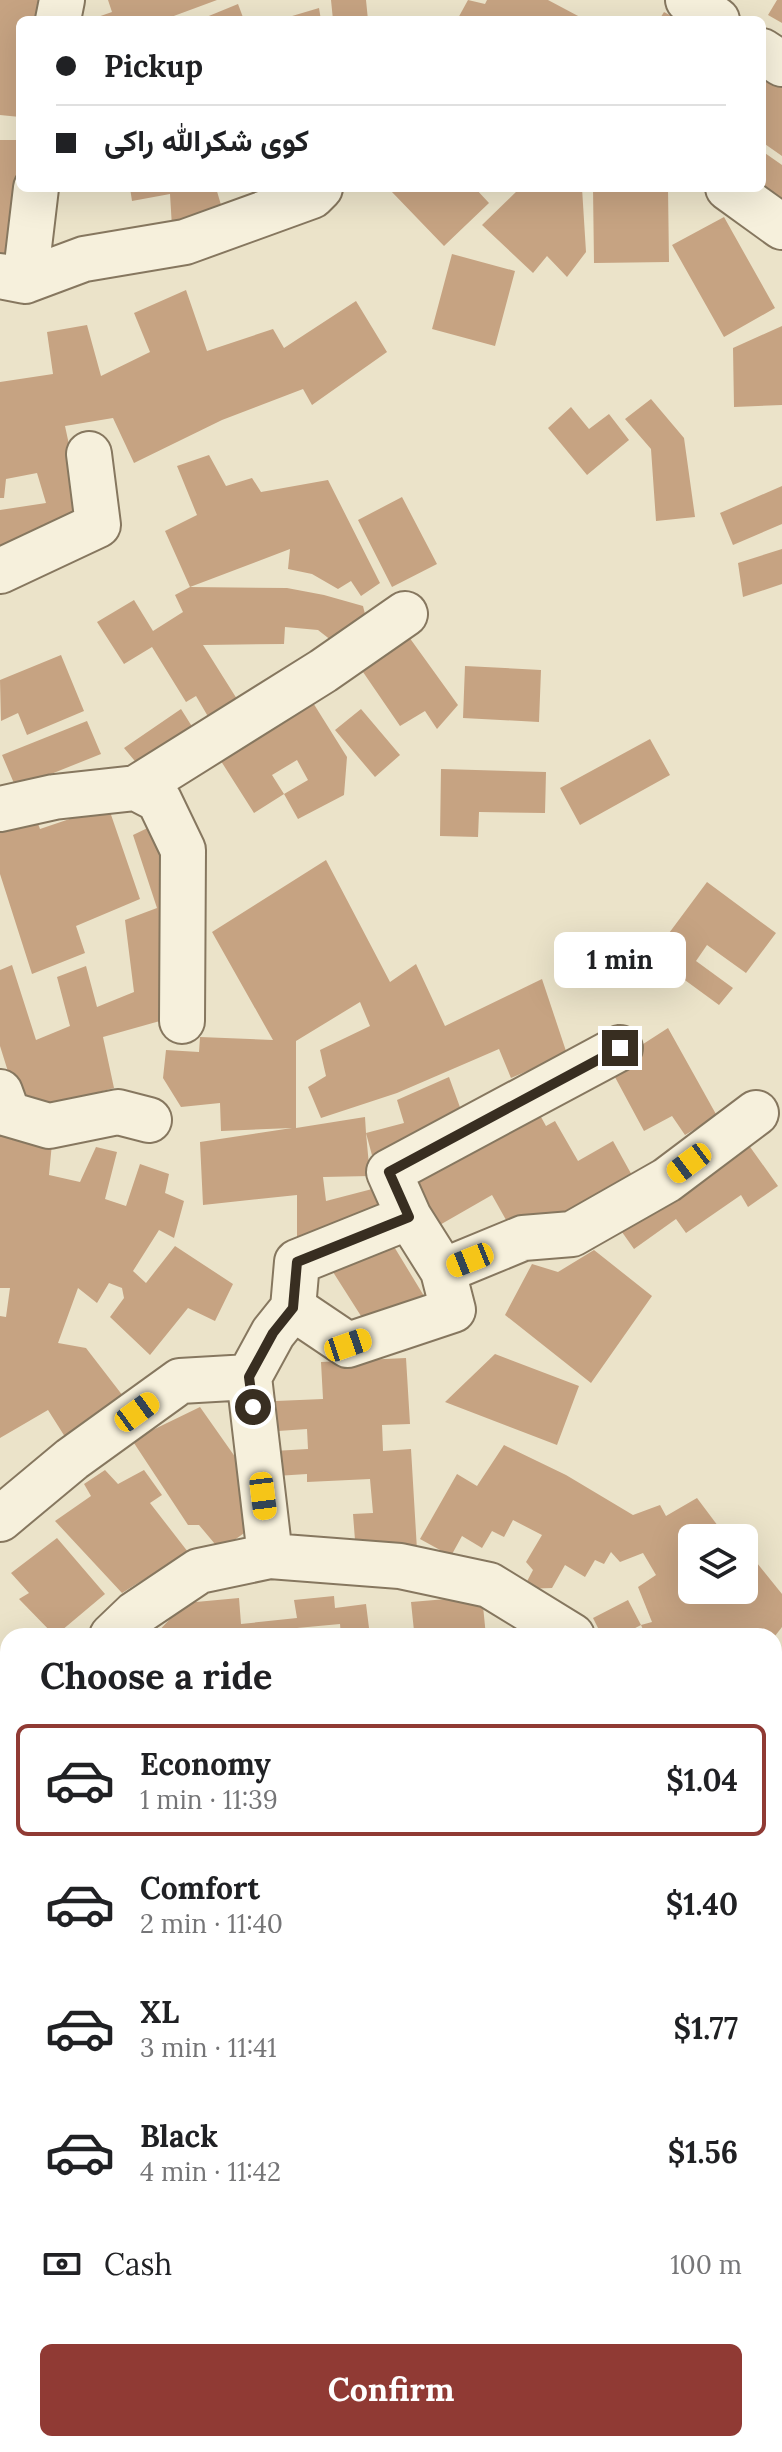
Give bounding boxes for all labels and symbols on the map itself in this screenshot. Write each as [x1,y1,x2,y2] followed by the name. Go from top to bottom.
[554,932,686,988] callout: 1 min
[602,1030,638,1066] route end
[663,1139,715,1187] car
[443,1240,497,1280] car
[321,1326,375,1364] car
[111,1388,163,1436] car
[235,1389,271,1425] route start
[248,1471,278,1521] car

